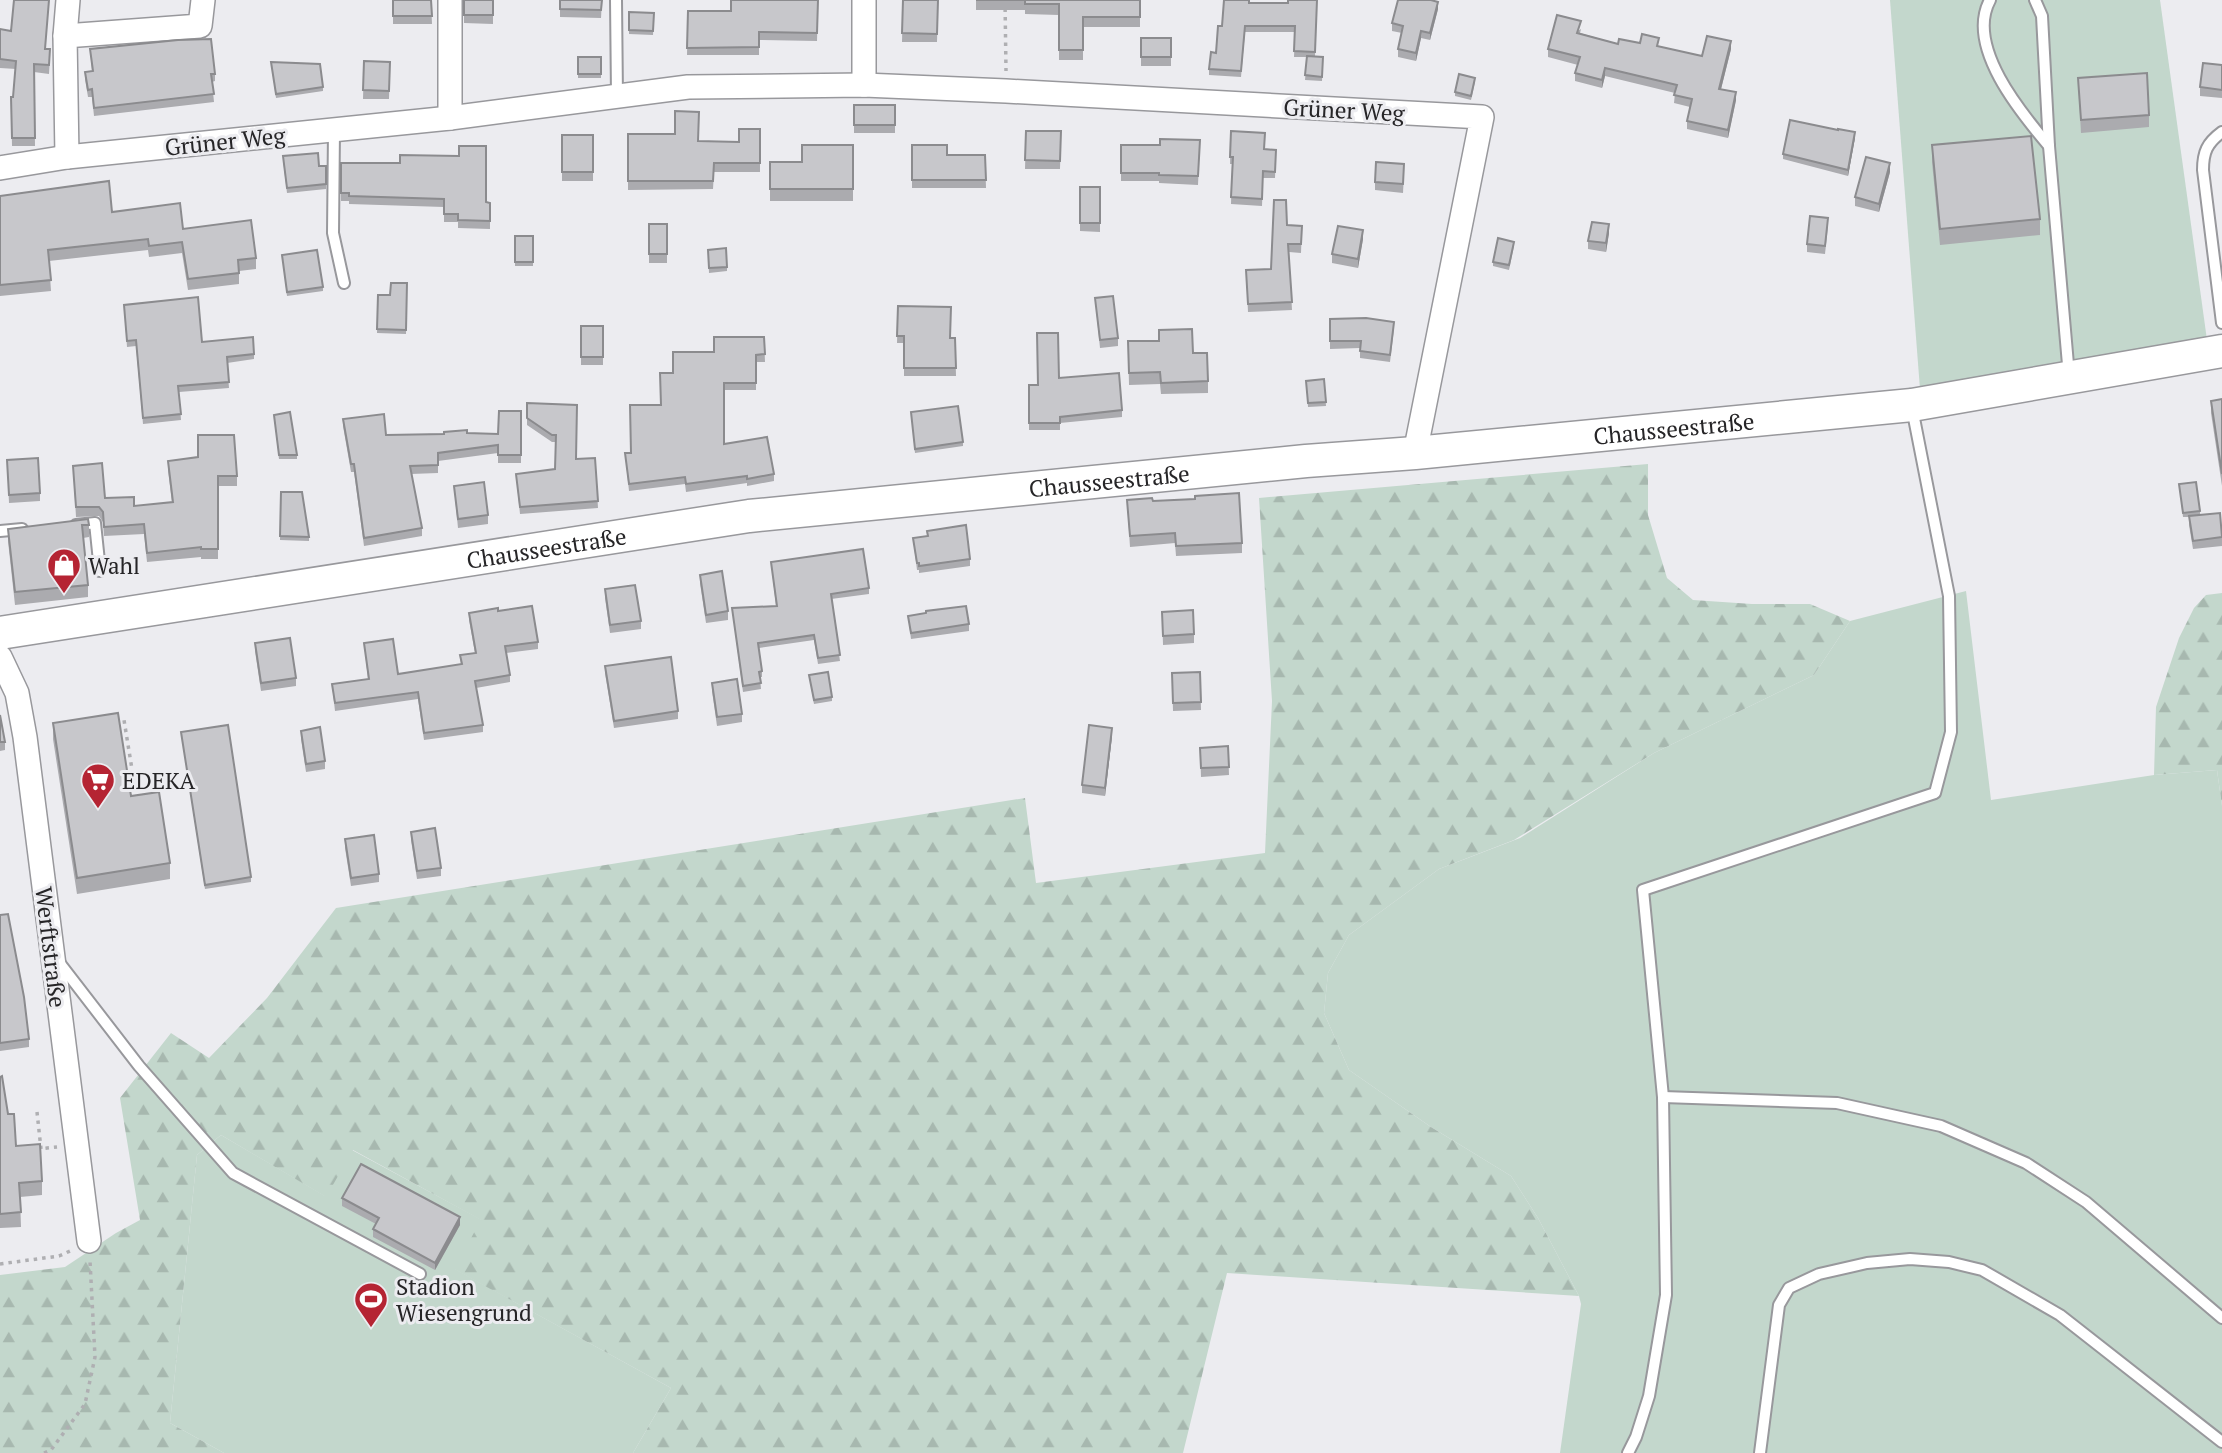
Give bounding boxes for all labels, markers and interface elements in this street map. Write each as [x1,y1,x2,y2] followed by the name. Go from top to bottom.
[1283,91,1406,129] street label: Grüner Weg
[163,119,288,163] street label: Grüner Weg
[1592,405,1756,451] street label: Chausseestraße
[1027,457,1191,504] street label: Chausseestraße
[464,520,629,575] street label: Chausseestraße
[45,546,83,595] shop icon: Wahl
[88,550,140,581] place label: Wahl
[79,761,117,810] supermarket icon: EDEKA
[122,765,195,796] place label: EDEKA
[28,885,74,1009] street label: Werftstraße
[396,1271,532,1328] place label: Stadion Wiesengrund
[352,1280,390,1329] sports icon: Stadion Wiesengrund

